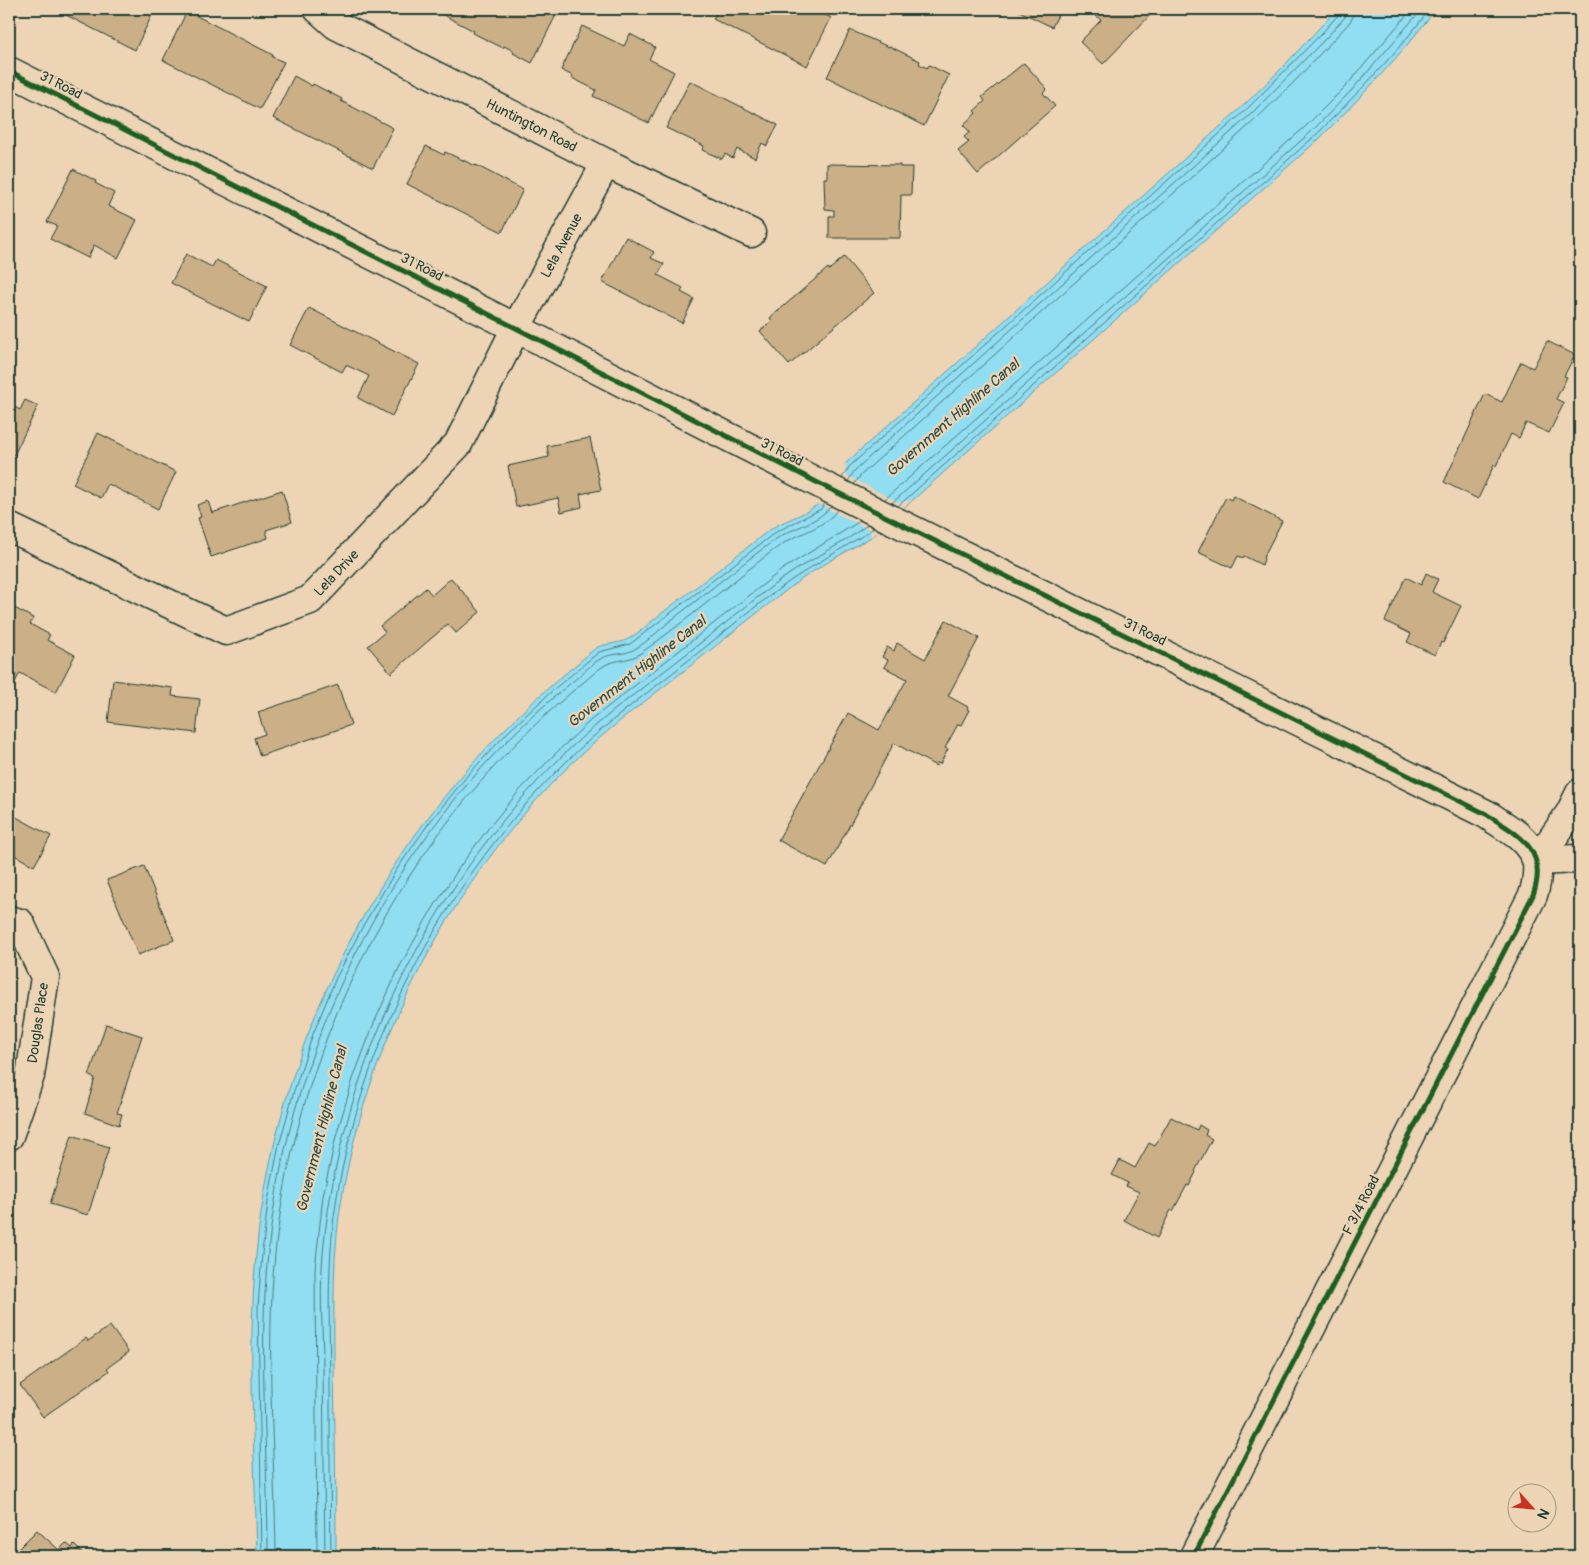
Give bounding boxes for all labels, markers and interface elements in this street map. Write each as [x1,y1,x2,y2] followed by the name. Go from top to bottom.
[37,67,85,103] street label: 31 Road
[484,95,580,155] street label: Huntington Road
[537,210,586,281] street label: Lela Avenue
[398,249,446,285] street label: 31 Road
[882,354,1025,481] water label: Government Highline Canal
[758,434,806,470] street label: 31 Road
[310,546,362,599] street label: Lela Drive
[564,611,711,732] water label: Government Highline Canal
[1121,614,1169,650] street label: 31 Road
[24,982,52,1064] street label: Douglas Place
[292,1042,352,1214] water label: Government Highline Canal
[1339,1172,1383,1238] street label: F 3/4 Road
[1506,1482,1556,1532] north arrow
[1533,1506,1553,1522] text: N

